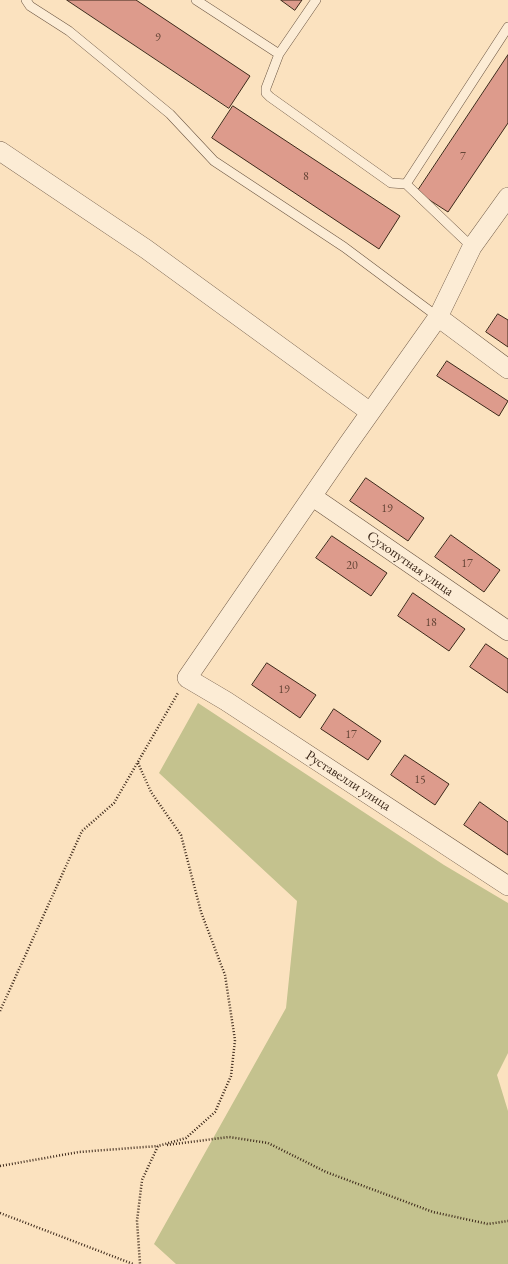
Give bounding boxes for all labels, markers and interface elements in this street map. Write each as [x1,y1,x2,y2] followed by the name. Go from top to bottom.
[155,31,161,45] house number: 9
[460,150,466,164] house number: 7
[303,170,309,184] house number: 8
[381,502,393,516] house number: 19
[363,528,457,600] street label: Сухопутная улица
[461,557,473,571] house number: 17
[346,559,358,573] house number: 20
[425,616,437,630] house number: 18
[278,683,290,697] house number: 19
[345,728,357,742] house number: 17
[302,747,394,815] street label: Руставелли улица
[414,773,426,787] house number: 15

